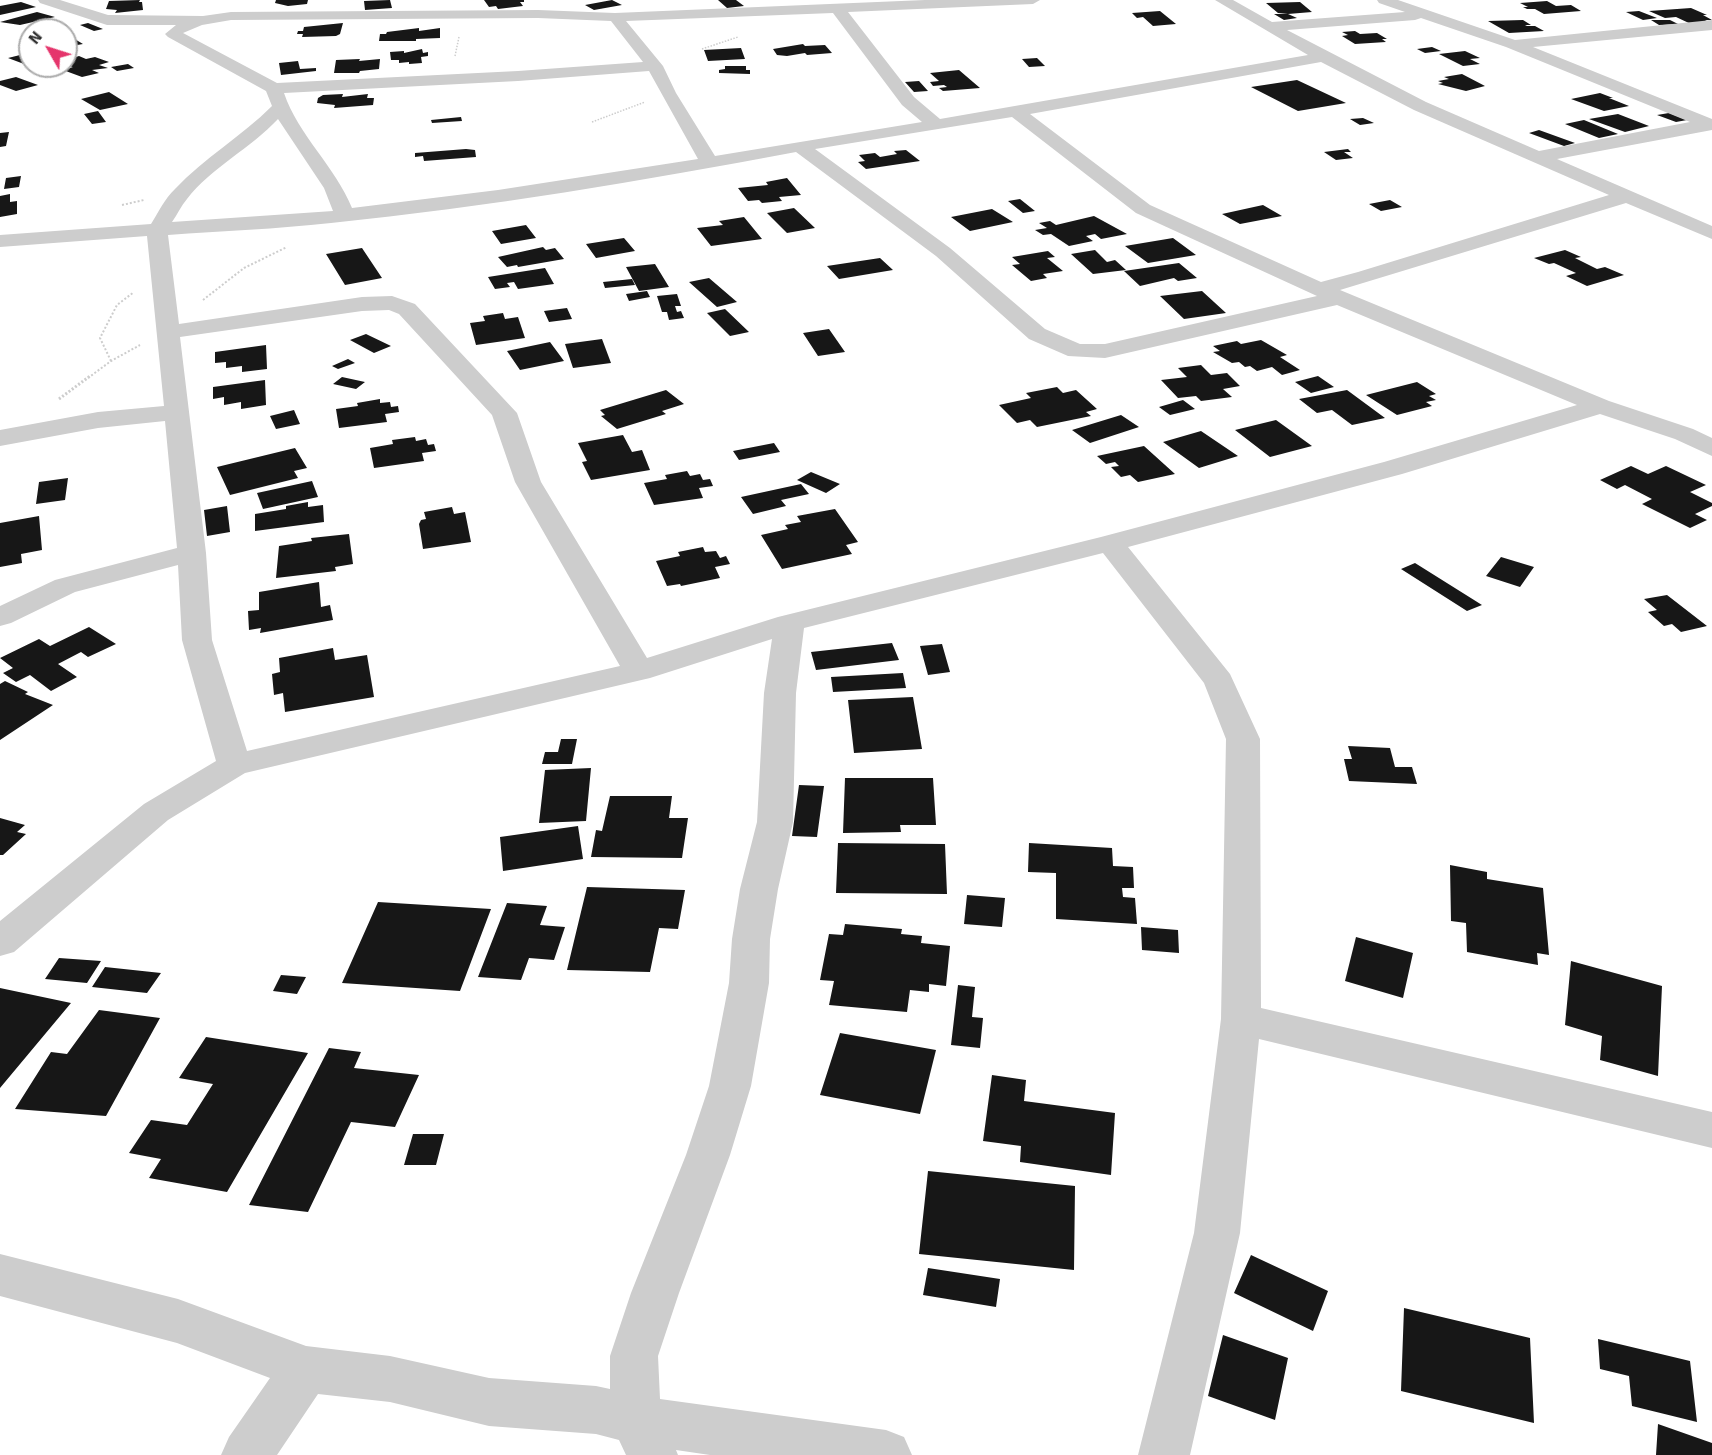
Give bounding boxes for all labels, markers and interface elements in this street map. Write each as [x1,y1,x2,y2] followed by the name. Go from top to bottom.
[18,18,78,78] north arrow
[24,27,47,49] text: N

